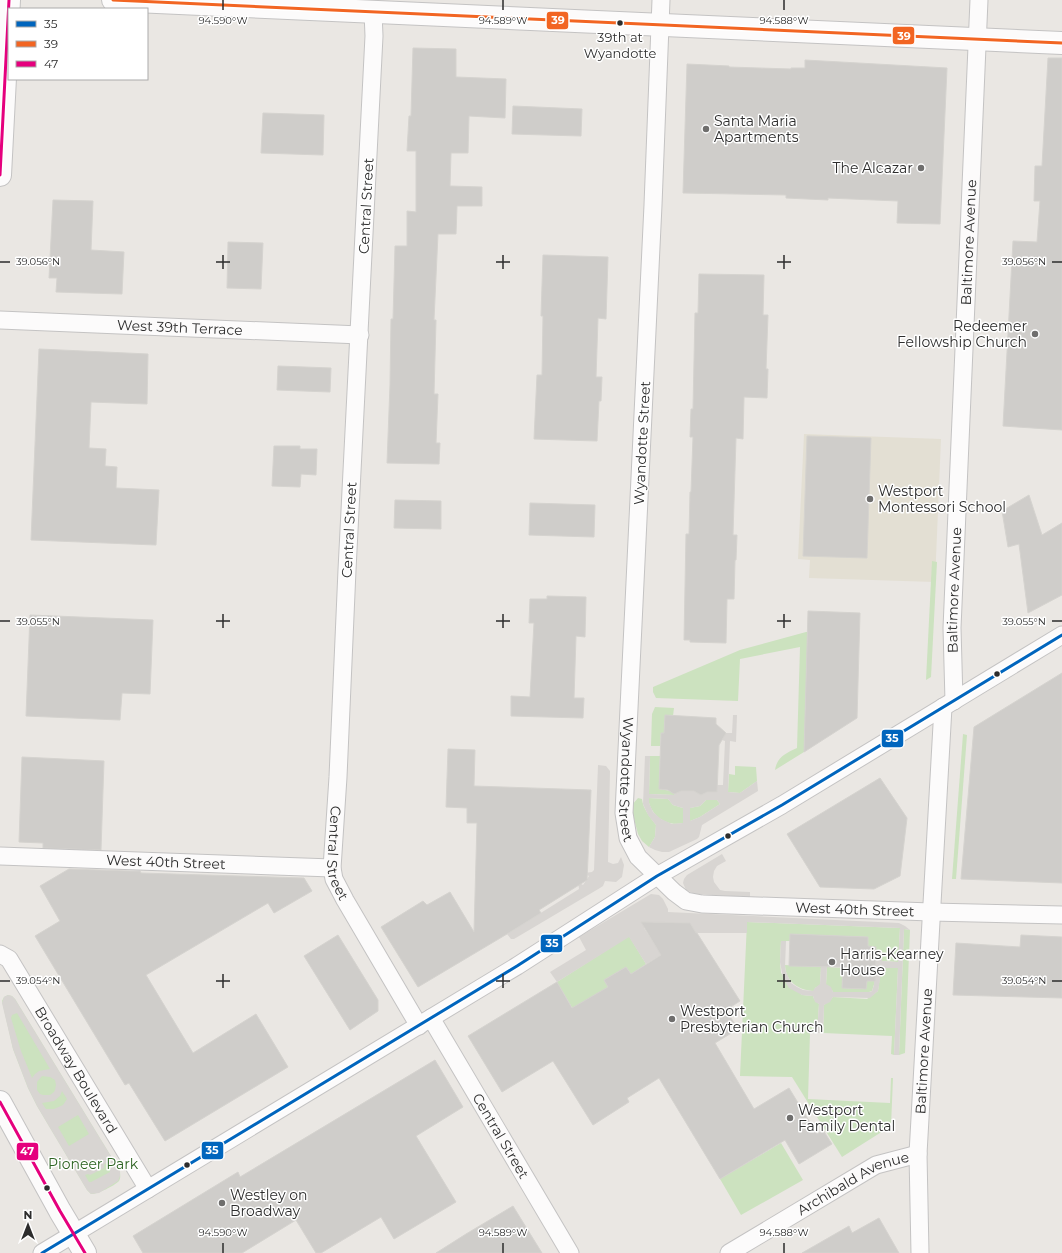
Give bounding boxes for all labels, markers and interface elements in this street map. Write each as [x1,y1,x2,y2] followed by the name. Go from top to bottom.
[8,8,148,80] legend
[546,11,569,30] line badge: 39
[550,13,565,27] text: 39
[199,14,248,27] text: 94.590°W
[479,14,527,27] text: 94.589°W
[759,14,809,27] text: 94.588°W
[44,16,58,31] text: 35
[615,18,625,28] marker: 39th at Wyandotte
[892,26,915,45] line badge: 39
[584,29,656,61] place label: 39th at Wyandotte
[896,29,911,43] text: 39
[44,36,58,51] text: 39
[44,56,58,71] text: 47
[714,112,799,146] place label: Santa Maria Apartments
[701,124,711,134] marker: Santa Maria Apartments
[354,157,378,255] street label: Central Street
[832,159,913,177] place label: The Alcazar
[916,163,926,173] marker: The Alcazar
[957,179,980,306] street label: Baltimore Avenue
[16,255,60,268] text: 39.056°N
[1002,255,1046,268] text: 39.056°N
[117,316,243,339] street label: West 39th Terrace
[897,317,1027,351] place label: Redeemer Fellowship Church
[1030,329,1040,339] marker: Redeemer Fellowship Church
[630,380,654,506] street label: Wyandotte Street
[337,481,361,579] street label: Central Street
[878,482,1006,516] place label: Westport Montessori School
[865,494,875,504] marker: Westport Montessori School
[943,527,965,653] street label: Baltimore Avenue
[16,615,60,628] text: 39.055°N
[1002,615,1046,628] text: 39.055°N
[992,669,1002,679] unlabelled marker
[615,717,638,845] street label: Wyandotte Street
[881,729,904,748] line badge: 35
[885,731,899,745] text: 35
[323,805,353,904] street label: Central Street
[723,831,733,841] unlabelled marker
[106,851,226,873] street label: West 40th Street
[795,898,915,920] street label: West 40th Street
[540,934,563,953] line badge: 35
[545,936,559,950] text: 35
[840,945,944,979] place label: Harris-Kearney House
[827,957,837,967] marker: Harris-Kearney House
[16,974,60,987] text: 39.054°N
[1002,974,1046,987] text: 39.054°N
[911,988,936,1115] street label: Baltimore Avenue
[680,1002,823,1036] place label: Westport Presbyterian Church
[31,1003,121,1137] street label: Broadway Boulevard
[667,1014,677,1024] marker: Westport Presbyterian Church
[468,1090,533,1182] street label: Central Street
[798,1101,895,1135] place label: Westport Family Dental
[785,1113,795,1123] marker: Westport Family Dental
[201,1141,224,1160] line badge: 35
[16,1142,39,1161] line badge: 47
[205,1143,219,1157] text: 35
[20,1144,34,1158] text: 47
[794,1148,911,1219] street label: Archibald Avenue
[48,1155,139,1173] park label: Pioneer Park
[182,1160,192,1170] unlabelled marker
[42,1183,52,1193] unlabelled marker
[230,1186,307,1220] place label: Westley on Broadway
[217,1198,227,1208] marker: Westley on Broadway
[8,1205,48,1245] north arrow
[24,1208,32,1222] text: N
[199,1226,248,1239] text: 94.590°W
[479,1226,527,1239] text: 94.589°W
[759,1226,809,1239] text: 94.588°W

